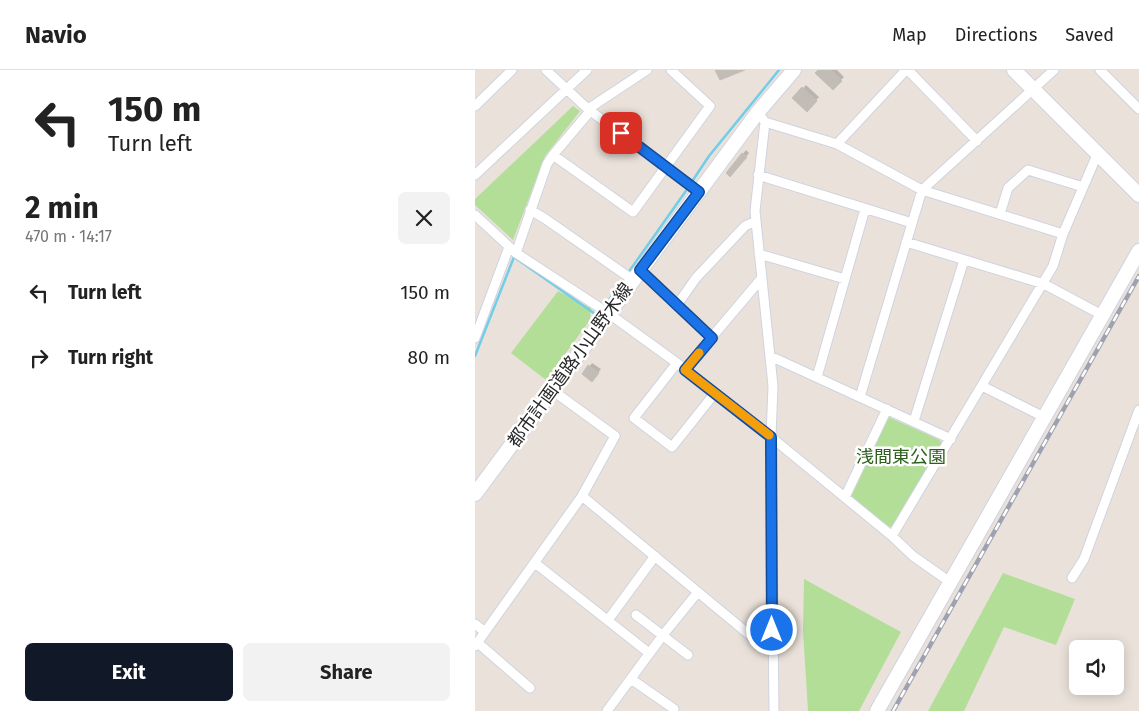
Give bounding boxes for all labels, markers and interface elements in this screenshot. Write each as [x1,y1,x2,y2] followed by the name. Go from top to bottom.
[25,21,87,49] text: Navio
[892,24,927,46] text: Map
[955,24,1037,46] text: Directions
[1065,24,1114,46] text: Saved
[108,88,201,130] text: 150 m
[25,90,90,155] icon: left
[600,112,642,154] pin
[607,119,635,147] icon: arrive
[108,130,192,157] text: Turn left
[25,190,99,226] text: 2 min
[398,192,450,244] button: close
[25,227,112,246] text: 470 m · 14:17
[503,278,637,452] street label: 都市計画道路小山野木線
[25,279,53,307] icon: left
[68,281,142,304] text: Turn left
[400,281,450,304] text: 150 m
[25,344,53,372] icon: right
[68,346,153,369] text: Turn right
[408,346,450,369] text: 80 m
[856,446,946,468] park label: 浅間東公園
[745,603,797,655] position arrow
[1069,640,1124,695] map controls
[1069,640,1124,695] button: sound
[25,643,233,701] button: Exit
[243,643,450,701] button: Share

